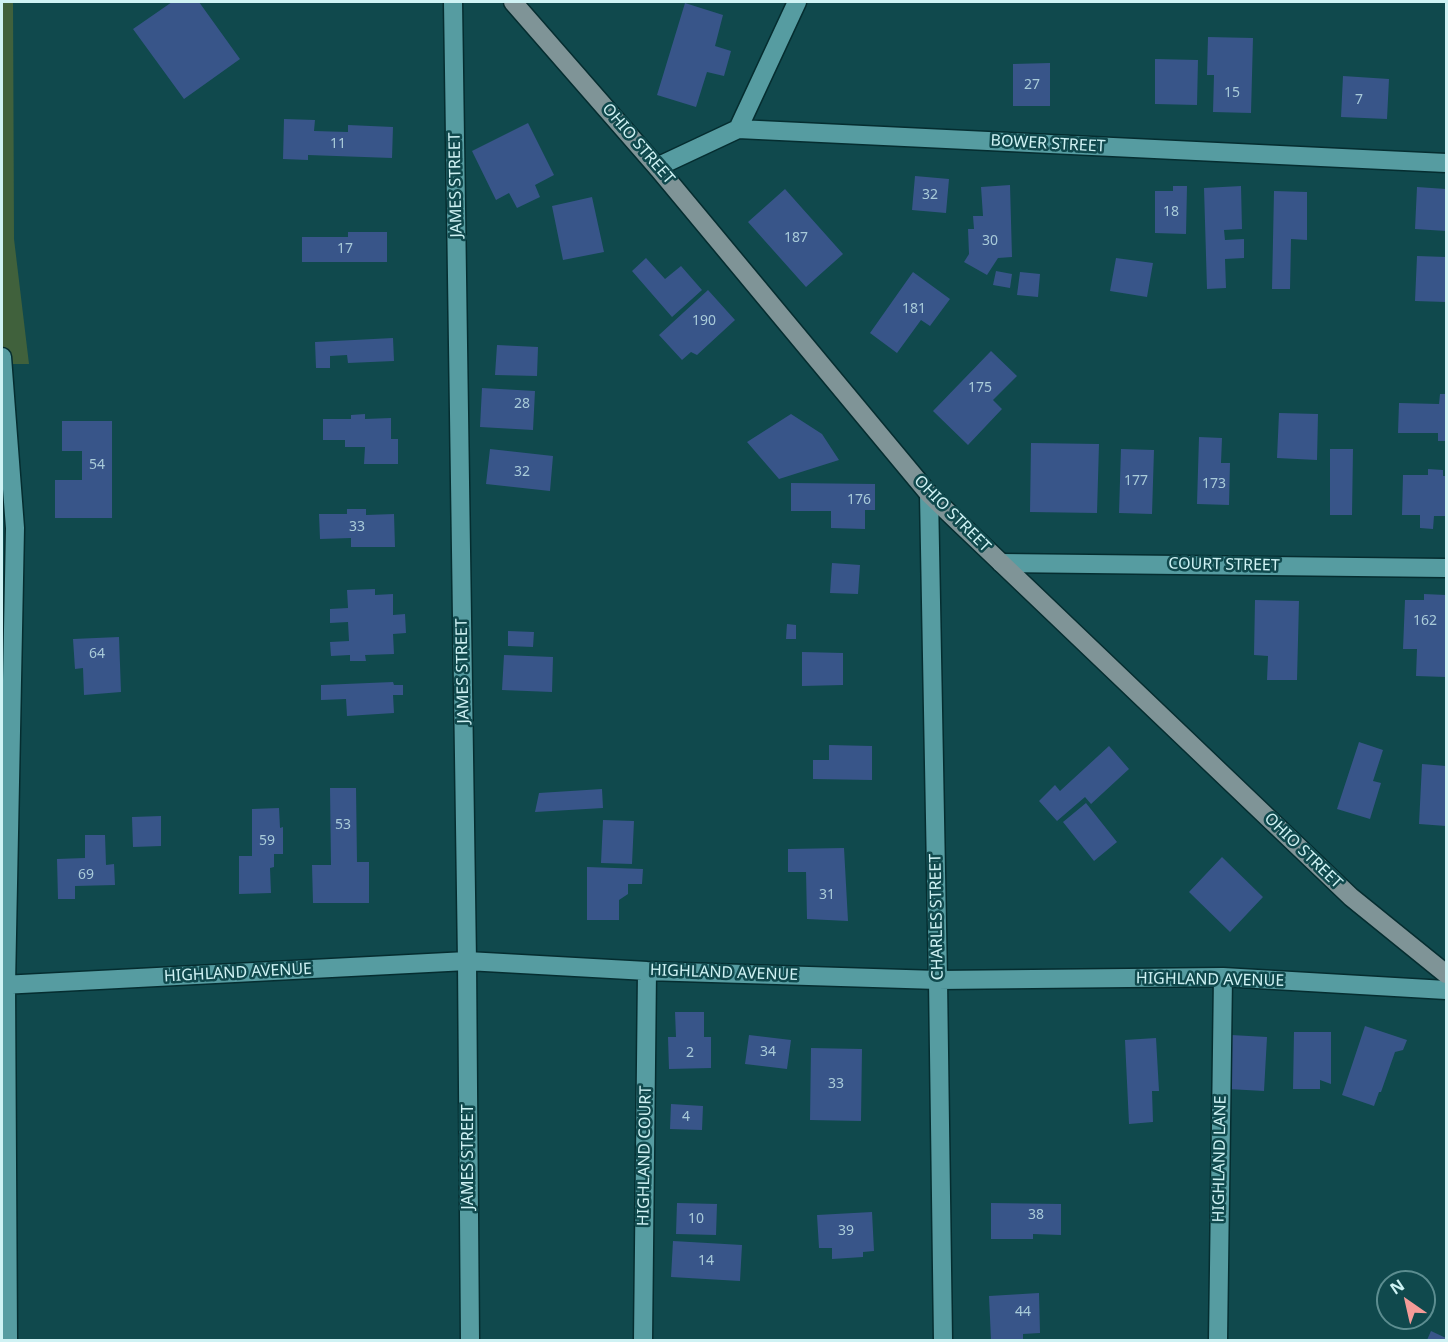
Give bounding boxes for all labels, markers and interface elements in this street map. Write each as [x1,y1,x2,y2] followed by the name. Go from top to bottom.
[1024,77,1040,93] house number: 27
[1224,85,1240,101] house number: 15
[1355,92,1363,108] house number: 7
[598,100,678,188] street label: OHIO STREET
[990,131,1106,157] street label: BOWER STREET
[445,132,467,238] street label: JAMES STREET
[330,136,346,152] house number: 11
[922,187,938,203] house number: 32
[1163,204,1179,220] house number: 18
[784,230,808,246] house number: 187
[982,233,998,249] house number: 30
[337,241,353,257] house number: 17
[902,301,926,317] house number: 181
[692,313,716,329] house number: 190
[968,380,992,396] house number: 175
[514,396,530,412] house number: 28
[89,457,105,473] house number: 54
[514,464,530,480] house number: 32
[910,472,994,556] street label: OHIO STREET
[1124,473,1148,489] house number: 177
[1202,476,1226,492] house number: 173
[847,492,871,508] house number: 176
[349,519,365,535] house number: 33
[1168,554,1280,576] street label: COURT STREET
[1413,613,1437,629] house number: 162
[452,618,474,724] street label: JAMES STREET
[89,646,105,662] house number: 64
[1260,809,1346,893] street label: OHIO STREET
[335,817,351,833] house number: 53
[259,833,275,849] house number: 59
[926,853,948,981] street label: CHARLES STREET
[78,867,94,883] house number: 69
[819,887,835,903] house number: 31
[163,960,313,986] street label: HIGHLAND AVENUE
[650,961,798,985] street label: HIGHLAND AVENUE
[1136,969,1284,991] street label: HIGHLAND AVENUE
[760,1044,776,1060] house number: 34
[686,1045,694,1061] house number: 2
[828,1076,844,1092] house number: 33
[634,1086,656,1226] street label: HIGHLAND COURT
[1209,1095,1231,1223] street label: HIGHLAND LANE
[458,1104,478,1210] street label: JAMES STREET
[682,1109,690,1125] house number: 4
[1028,1207,1044,1223] house number: 38
[688,1211,704,1227] house number: 10
[838,1223,854,1239] house number: 39
[698,1253,714,1269] house number: 14
[1376,1270,1436,1330] north arrow
[1386,1274,1409,1299] text: N
[1015,1304,1031,1320] house number: 44

